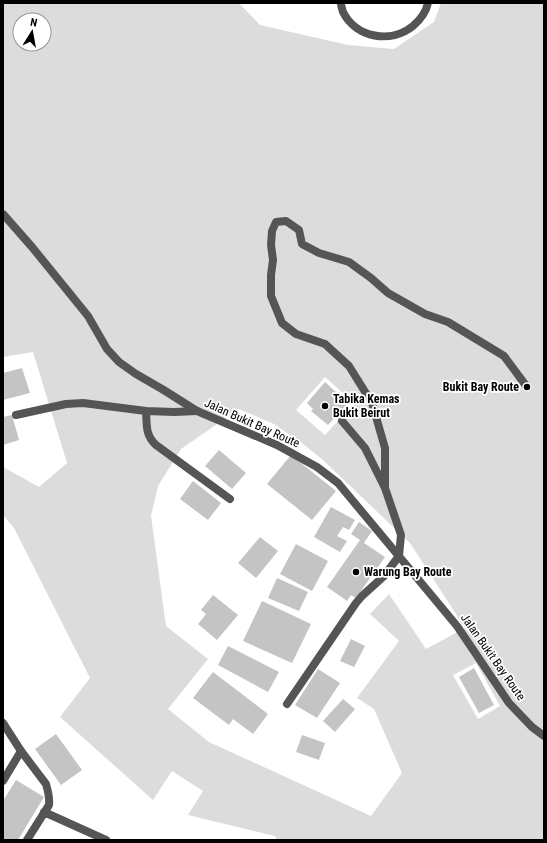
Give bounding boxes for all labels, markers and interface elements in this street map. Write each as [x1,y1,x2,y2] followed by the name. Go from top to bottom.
[12,12,52,52] north arrow
[29,16,39,30] text: N
[443,380,519,394] place label: Bukit Bay Route
[522,382,532,392] marker: Bukit Bay Route
[333,392,400,420] place label: Tabika Kemas Bukit Beirut
[202,396,302,450] street label: Jalan Bukit Bay Route
[320,401,330,411] marker: Tabika Kemas Bukit Beirut
[364,565,452,579] place label: Warung Bay Route
[351,567,361,577] marker: Warung Bay Route
[458,611,528,703] street label: Jalan Bukit Bay Route

